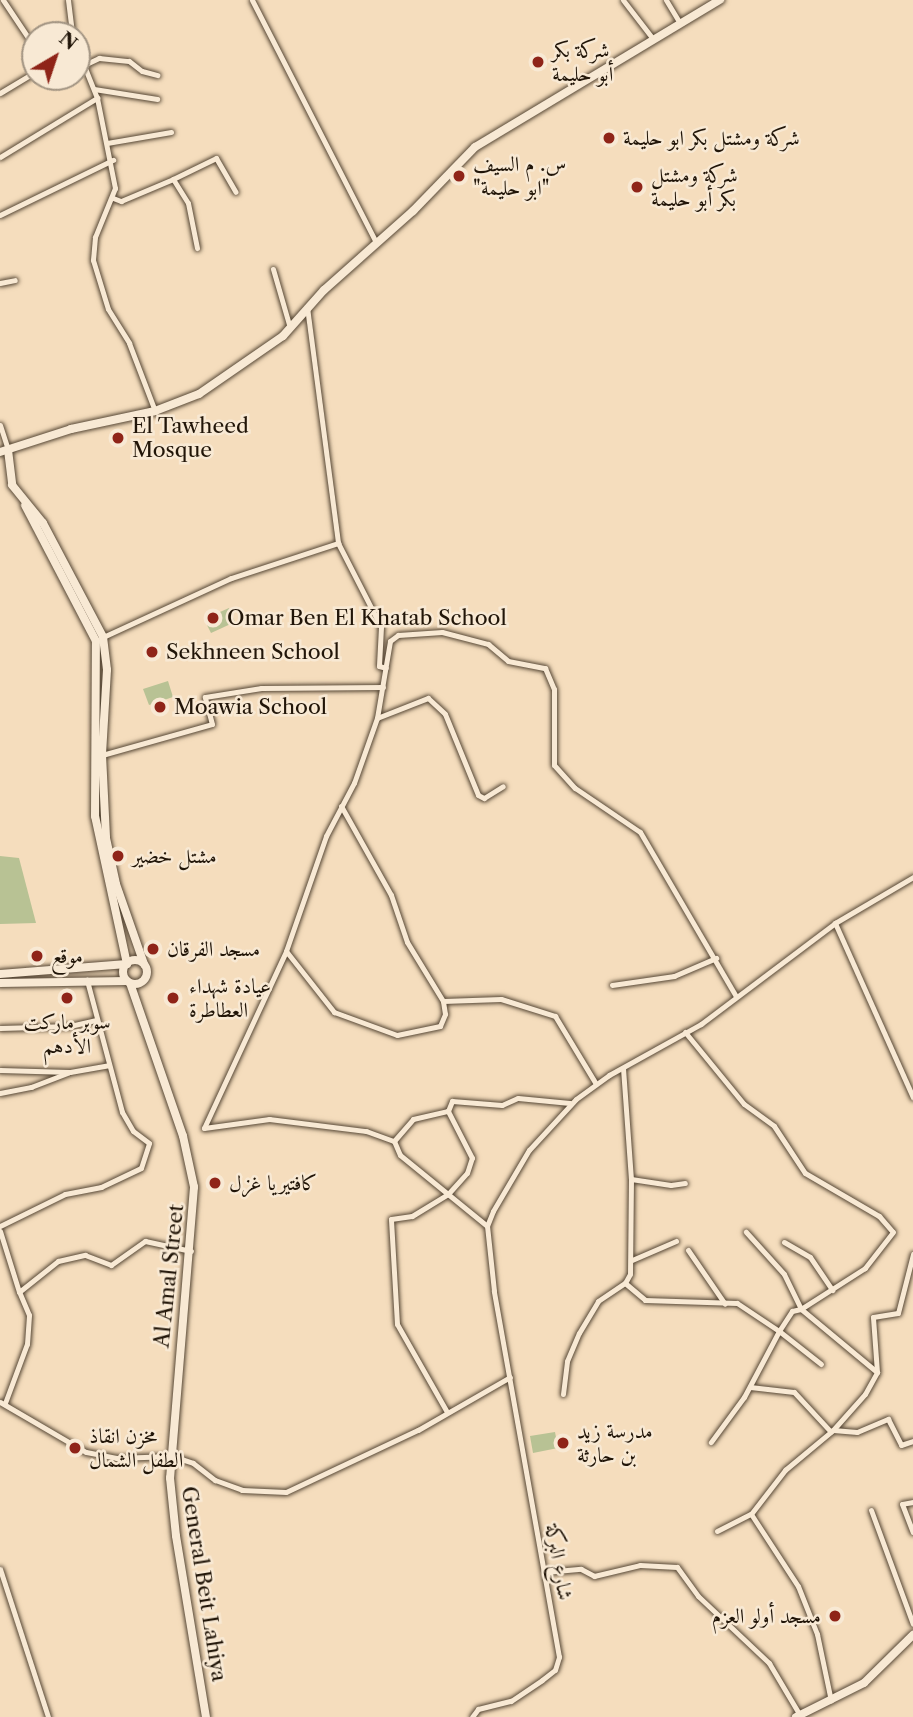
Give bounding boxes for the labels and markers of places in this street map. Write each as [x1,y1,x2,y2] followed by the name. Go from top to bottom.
[552,37,613,87] place label: شركة بكر أبو حليمة
[530,54,546,70] marker: شركة بكر أبو حليمة
[623,125,800,151] place label: شركة ومشتل بكر ابو حليمة
[601,130,617,146] marker: شركة ومشتل بكر ابو حليمة
[473,151,566,201] place label: س. م السيف "ابو حليمة"
[651,162,738,212] place label: شركة ومشتل بكر أبو حليمة
[451,168,467,184] marker: س. م السيف "ابو حليمة"
[629,179,645,195] marker: شركة ومشتل بكر أبو حليمة
[132,413,249,463] place label: El Tawheed Mosque
[110,430,126,446] marker: El Tawheed Mosque
[227,605,507,631] place label: Omar Ben El Khatab School
[205,610,221,626] marker: Omar Ben El Khatab School
[166,639,340,665] place label: Sekhneen School
[144,644,160,660] marker: Sekhneen School
[174,694,327,720] place label: Moawia School
[152,699,168,715] marker: Moawia School
[132,843,217,869] place label: مشتل خضير
[110,848,126,864] marker: مشتل خضير
[167,936,260,962] place label: مسجد الفرقان
[145,941,161,957] marker: مسجد الفرقان
[51,943,83,969] place label: موقع
[29,948,45,964] marker: موقع
[189,973,271,1023] place label: عيادة شهداء العطاطرة
[163,988,183,1008] marker: عيادة شهداء العطاطرة
[59,990,75,1006] marker: سوبر ماركت الأدهم
[23,1009,111,1059] place label: سوبر ماركت الأدهم
[229,1170,318,1196] place label: كافتيريا غزل
[207,1175,223,1191] marker: كافتيريا غزل
[577,1418,653,1468] place label: مدرسة زيد بن حارثة
[89,1423,183,1473] place label: مخزن انقاذ الطفل الشمال
[555,1435,571,1451] marker: مدرسة زيد بن حارثة
[67,1440,83,1456] marker: مخزن انقاذ الطفل الشمال
[712,1603,821,1629] place label: مسجد أولو العزم
[827,1608,843,1624] marker: مسجد أولو العزم

